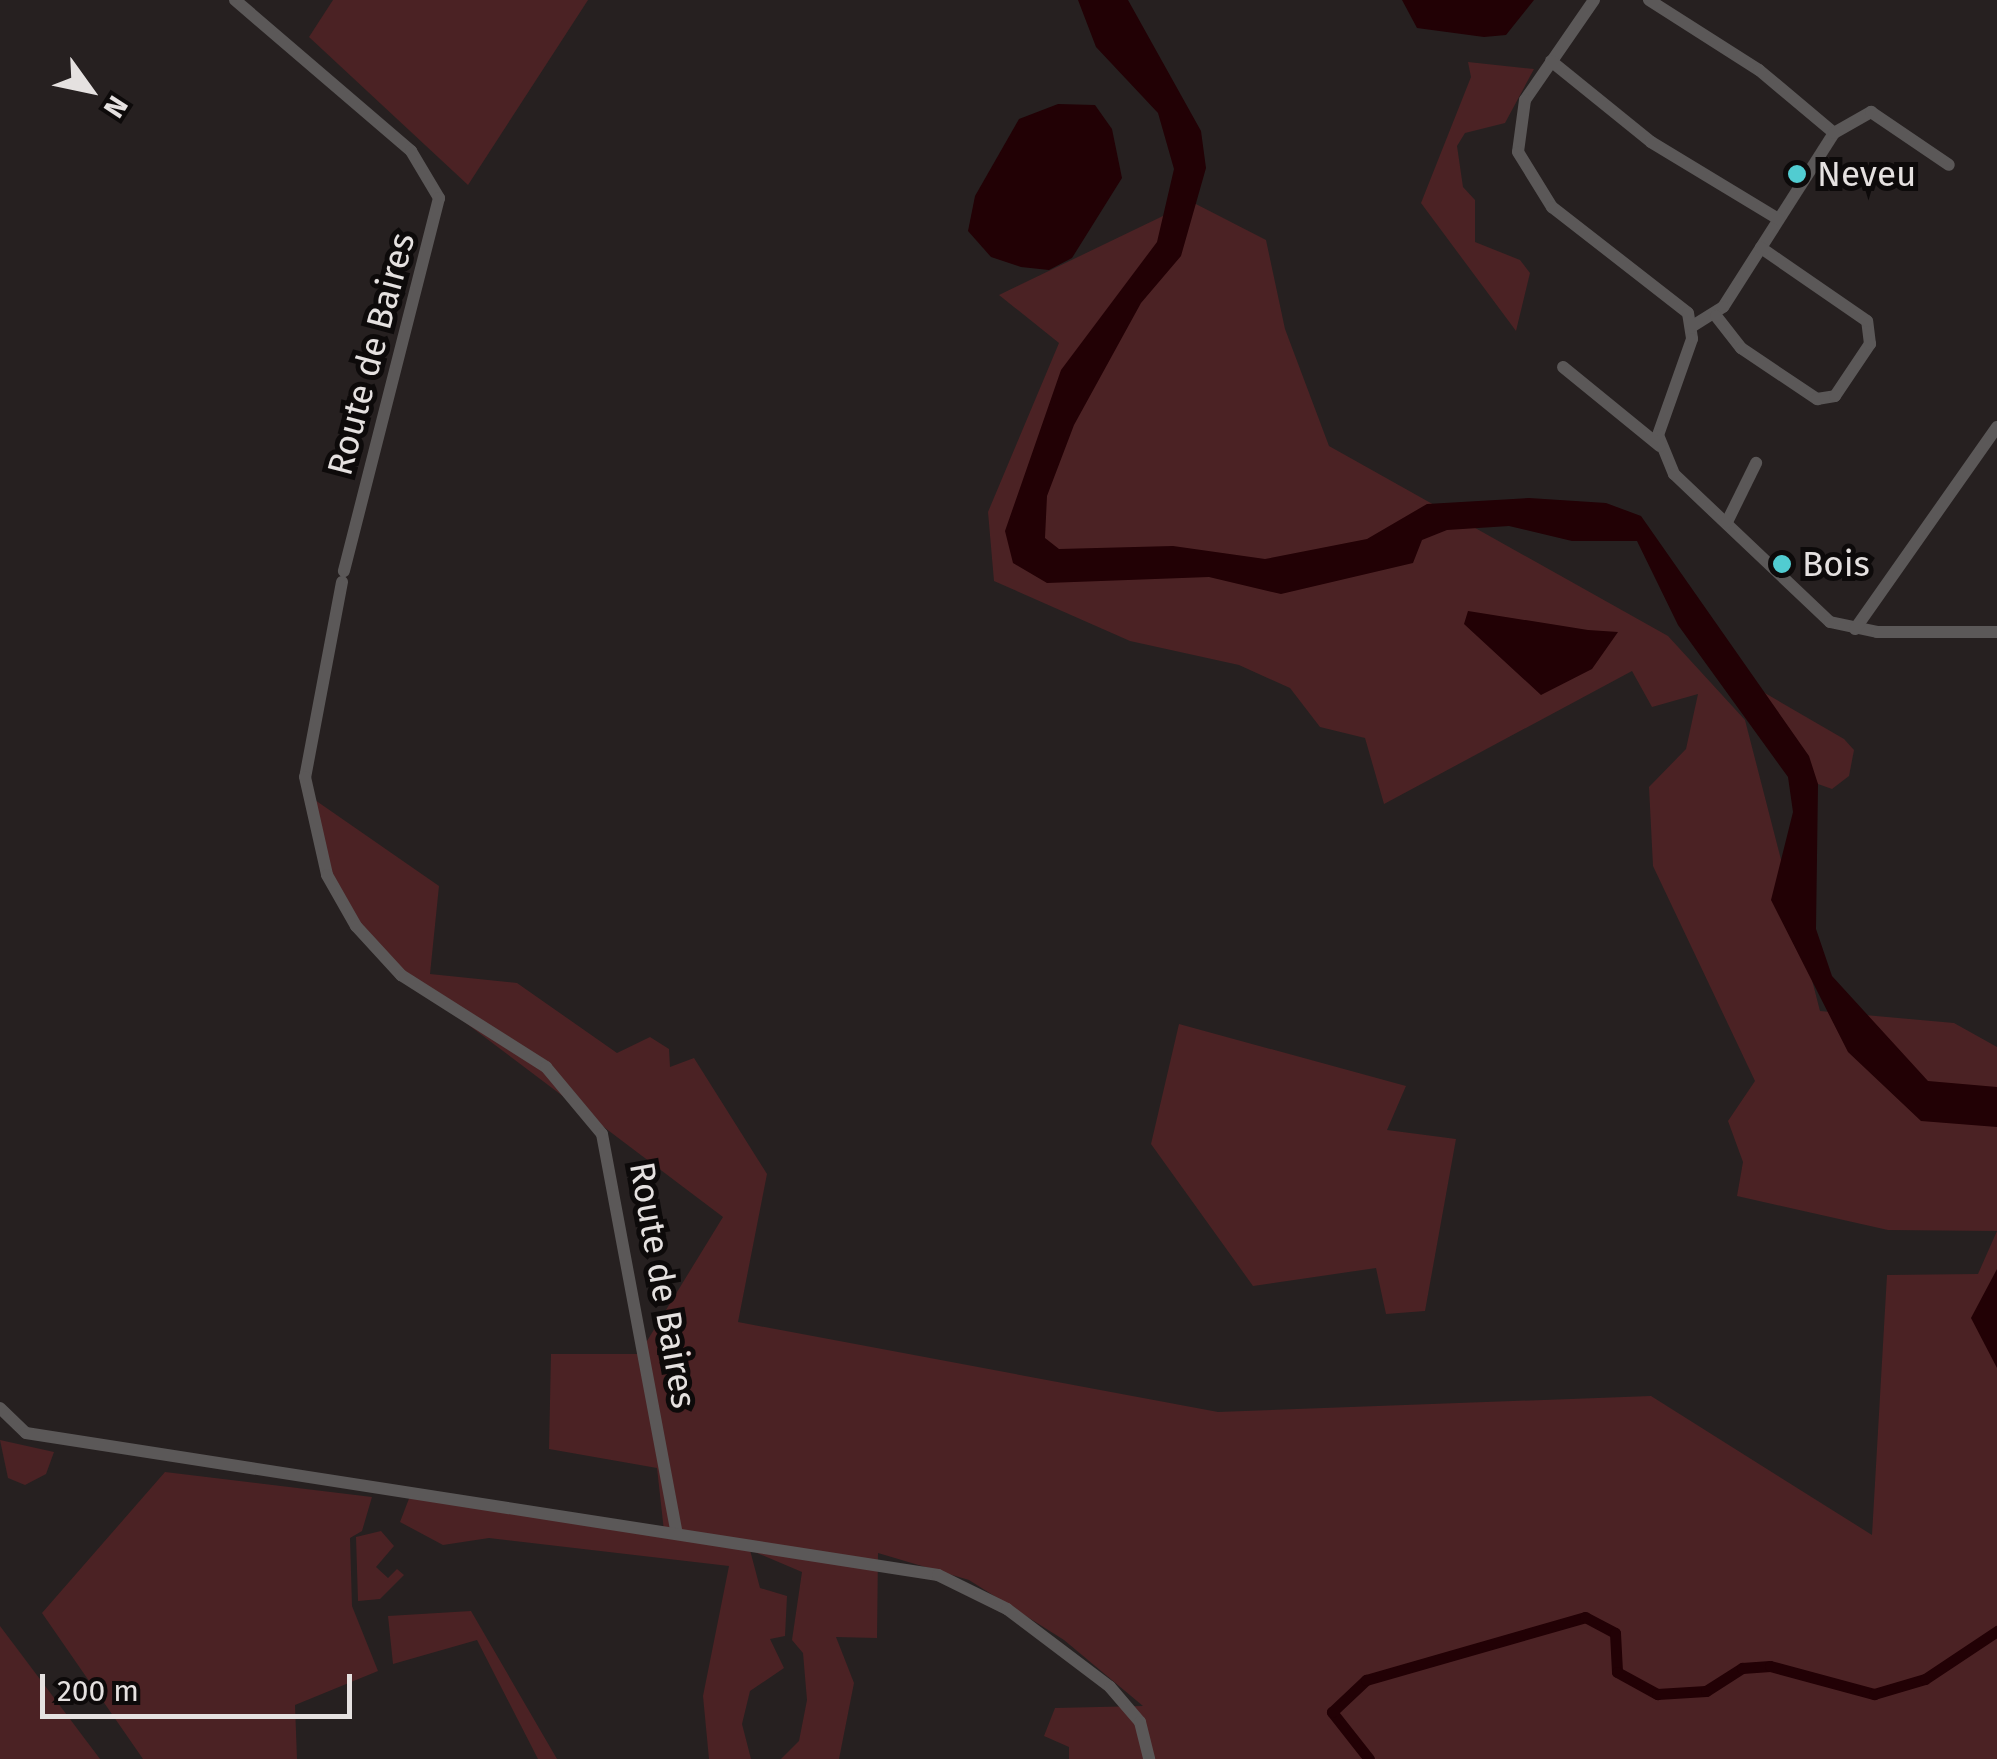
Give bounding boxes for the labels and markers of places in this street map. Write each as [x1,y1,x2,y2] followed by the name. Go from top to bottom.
[1817,153,1916,195] place label: Neveu
[1786,163,1808,185] marker: Neveu
[1802,543,1870,585] place label: Bois
[1771,553,1793,575] marker: Bois

